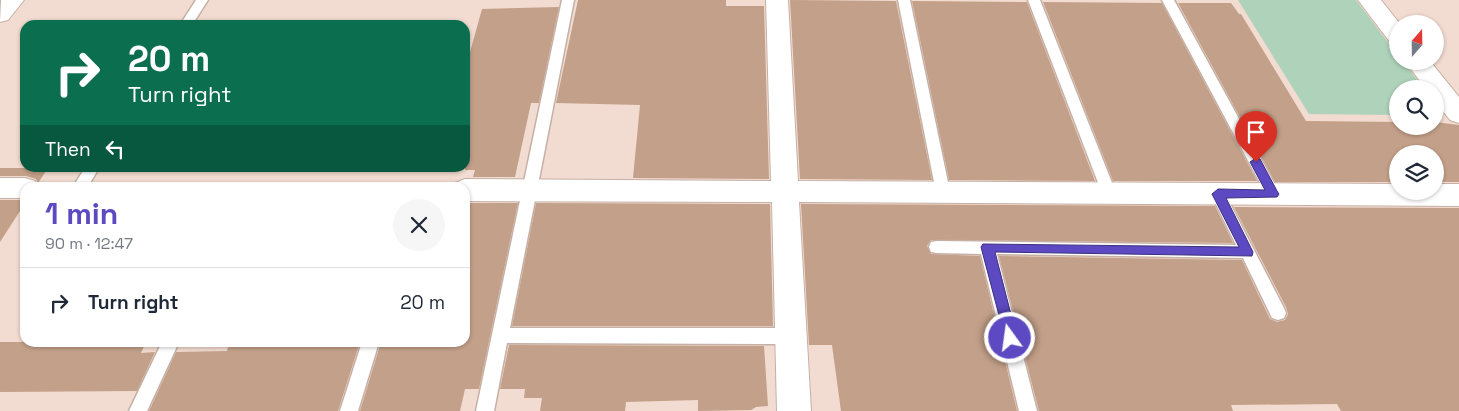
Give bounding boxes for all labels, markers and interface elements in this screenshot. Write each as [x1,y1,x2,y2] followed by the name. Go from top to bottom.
[1389,15,1444,70] north arrow
[1389,15,1444,200] map controls
[128,37,210,81] text: 20 m
[45,40,110,105] icon: right
[128,80,231,108] text: Turn right
[1389,80,1444,135] button: search
[1235,111,1277,162] pin
[1242,118,1270,146] icon: arrive
[101,135,129,163] icon: left
[45,137,91,162] text: Then
[1389,145,1444,200] button: layers
[45,194,118,233] text: 1 min
[393,199,445,251] button: close
[45,233,133,254] text: 90 m · 12:47
[45,289,73,317] icon: right
[88,290,178,315] text: Turn right
[400,290,445,315] text: 20 m
[983,311,1035,363] position arrow

